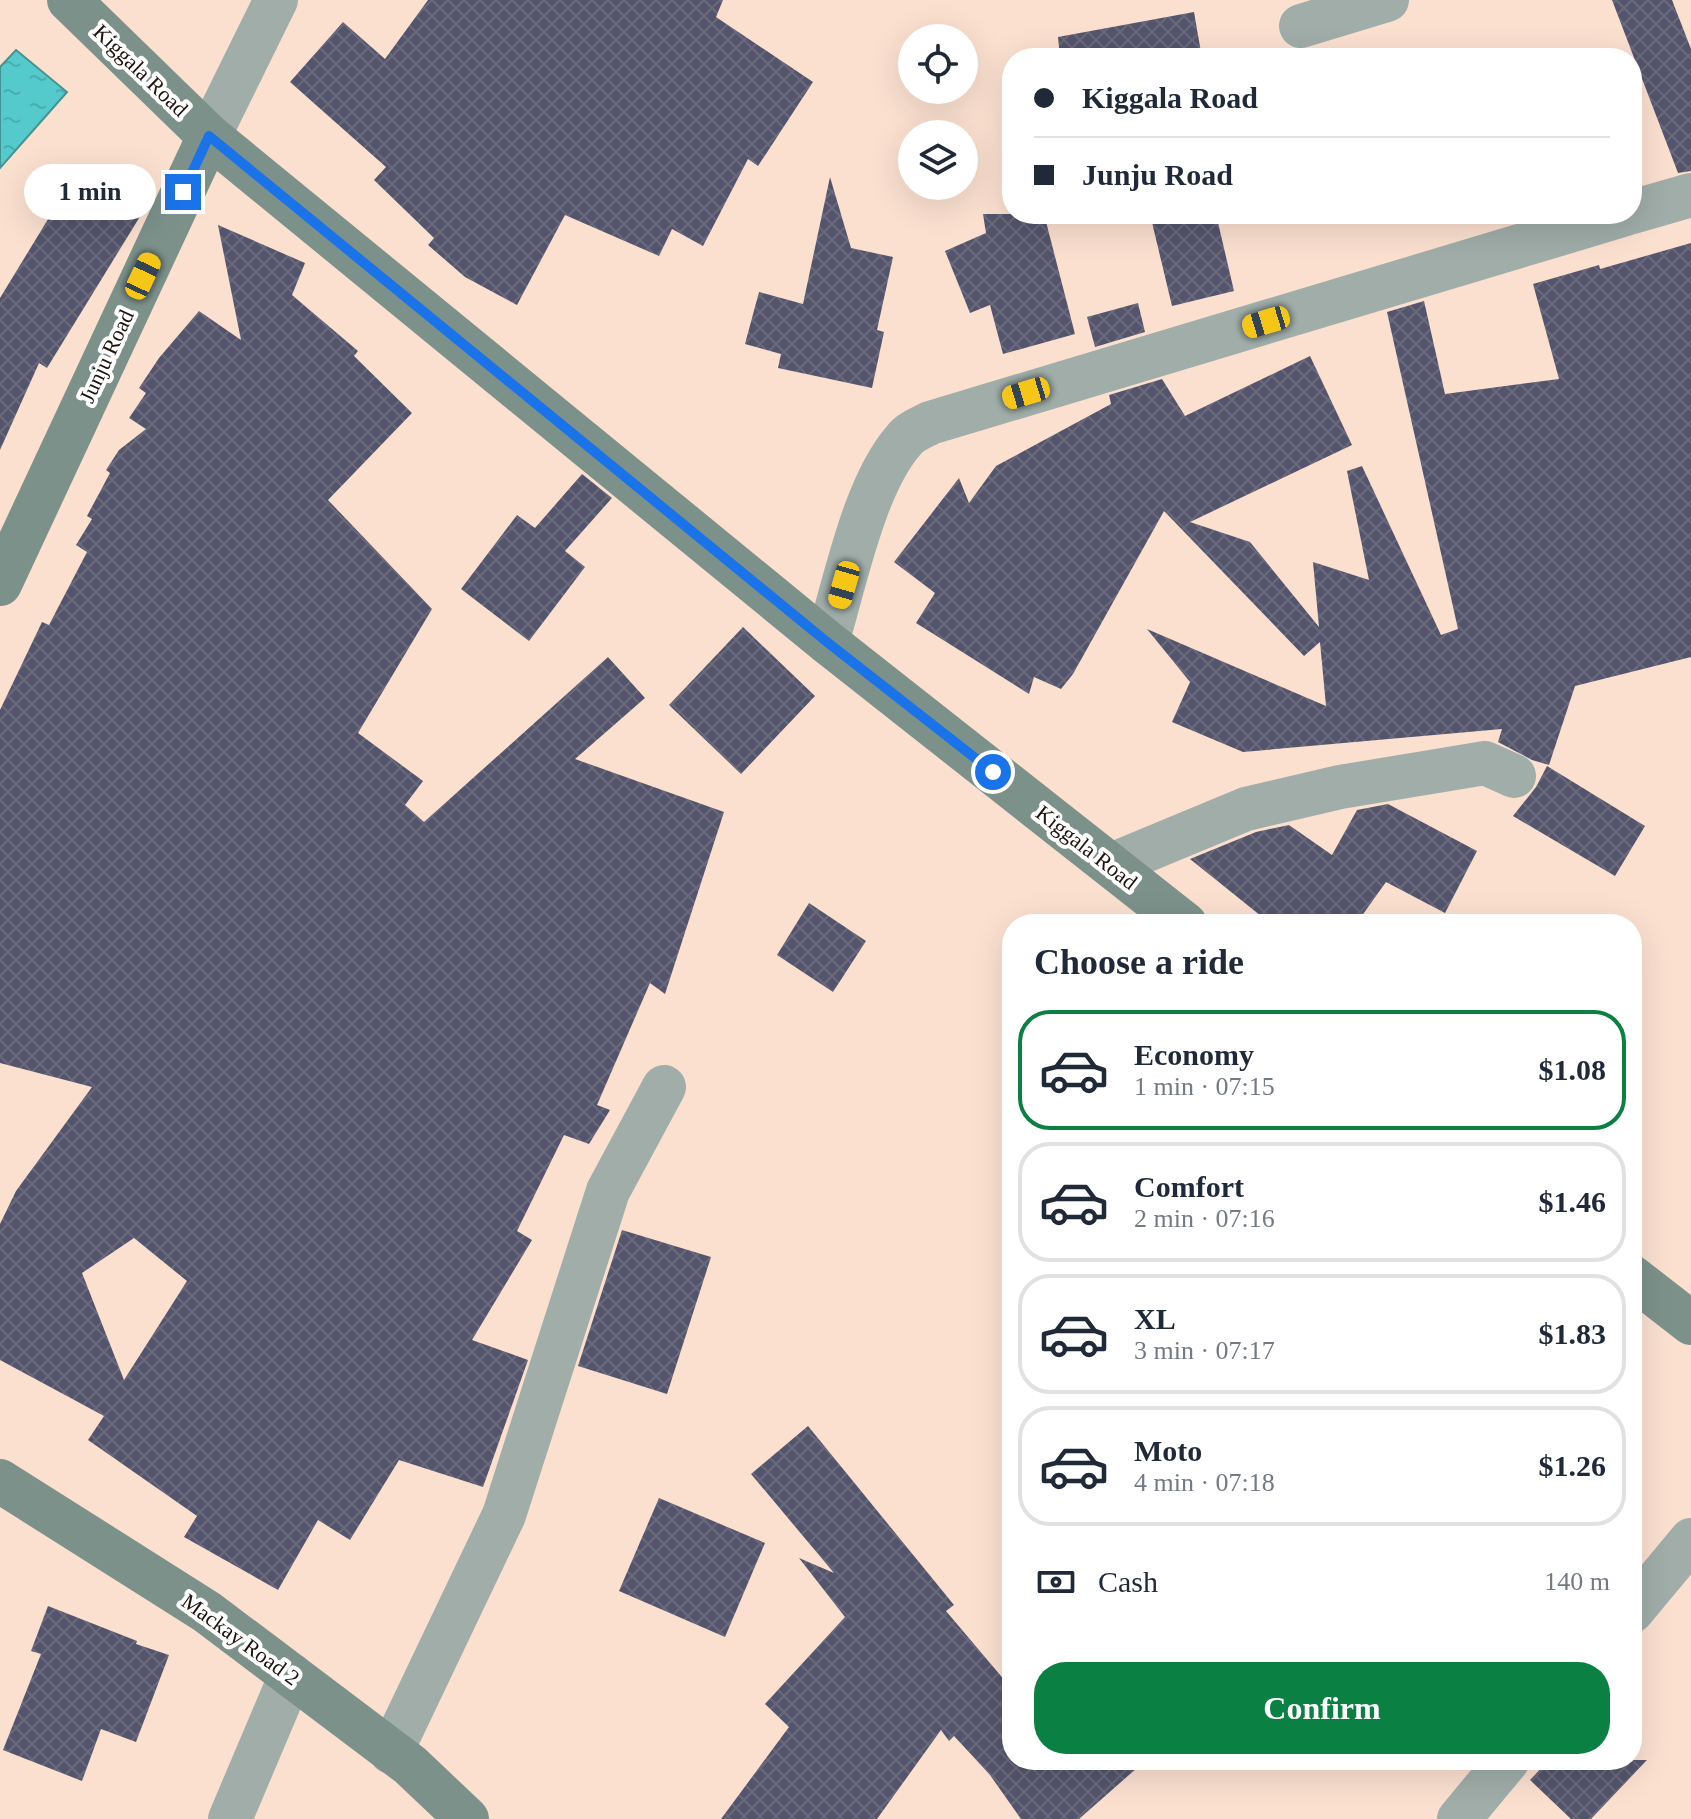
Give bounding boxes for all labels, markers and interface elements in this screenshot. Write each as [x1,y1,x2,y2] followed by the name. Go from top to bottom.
[88,19,193,122] street label: Kiggala Road
[898,24,978,200] map controls
[898,24,978,104] button: locate
[1082,81,1258,114] text: Kiggala Road
[898,120,978,200] button: layers
[1082,158,1233,191] text: Junju Road
[23,164,155,220] callout: 1 min
[165,174,201,210] route end
[59,177,121,206] text: 1 min
[122,249,164,303] car
[1240,304,1292,340] car
[74,306,139,407] street label: Junju Road
[1000,375,1052,411] car
[826,559,862,611] car
[975,754,1011,790] route start
[1031,800,1142,895] street label: Kiggala Road
[1034,942,1244,982] text: Choose a ride
[1038,1034,1110,1106] icon: car
[1134,1038,1254,1071] text: Economy
[1539,1053,1606,1086] text: $1.08
[1134,1072,1275,1101] text: 1 min · 07:15
[1038,1166,1110,1238] icon: car
[1134,1170,1244,1203] text: Comfort
[1539,1185,1606,1218] text: $1.46
[1134,1204,1275,1233] text: 2 min · 07:16
[1038,1298,1110,1370] icon: car
[1134,1302,1176,1335] text: XL
[1539,1317,1606,1350] text: $1.83
[1134,1336,1275,1365] text: 3 min · 07:17
[1038,1430,1110,1502] icon: car
[1134,1434,1202,1467] text: Moto
[1539,1449,1606,1482] text: $1.26
[1134,1468,1275,1497] text: 4 min · 07:18
[1034,1560,1078,1604] icon: cash
[1098,1565,1158,1598] text: Cash
[1544,1567,1610,1596] text: 140 m
[177,1588,304,1690] street label: Mackay Road 2
[1034,1662,1610,1754] button: Confirm

